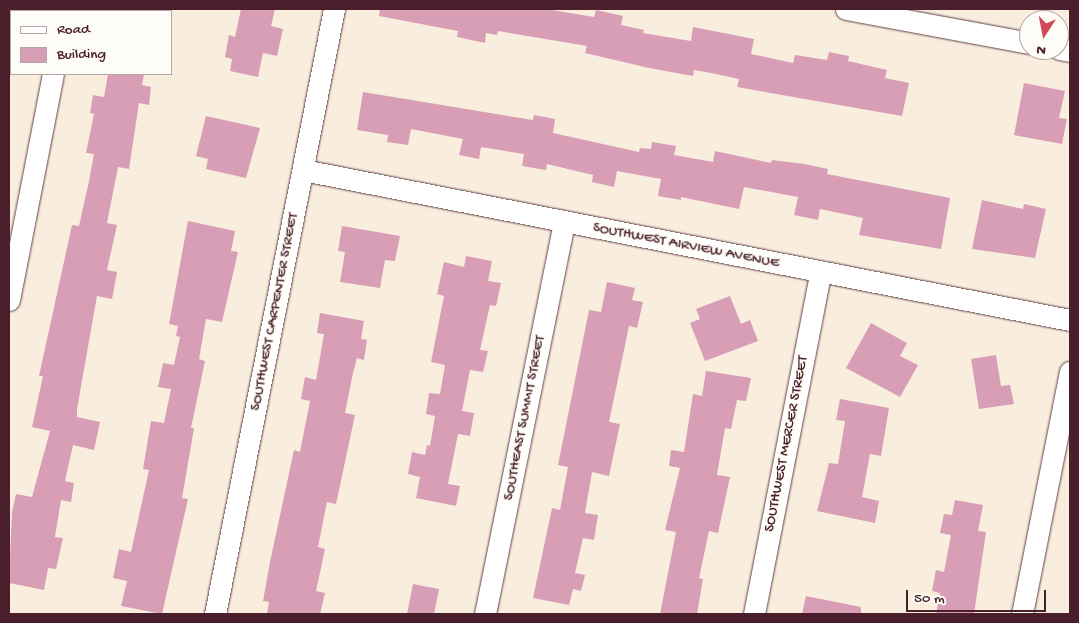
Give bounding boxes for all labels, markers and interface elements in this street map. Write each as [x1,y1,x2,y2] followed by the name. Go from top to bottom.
[10,10,172,75] legend
[1019,10,1069,60] north arrow
[57,21,90,39] text: Road
[1035,40,1047,58] text: N
[57,46,106,64] text: Building
[247,212,303,412] street label: SOUTHWEST CARPENTER STREET
[591,219,781,273] street label: SOUTHWEST AIRVIEW AVENUE
[500,334,550,502] street label: SOUTHEAST SUMMIT STREET
[761,354,813,534] street label: SOUTHWEST MERCER STREET
[909,580,1049,612] scale bar
[914,590,945,608] text: 50 m

